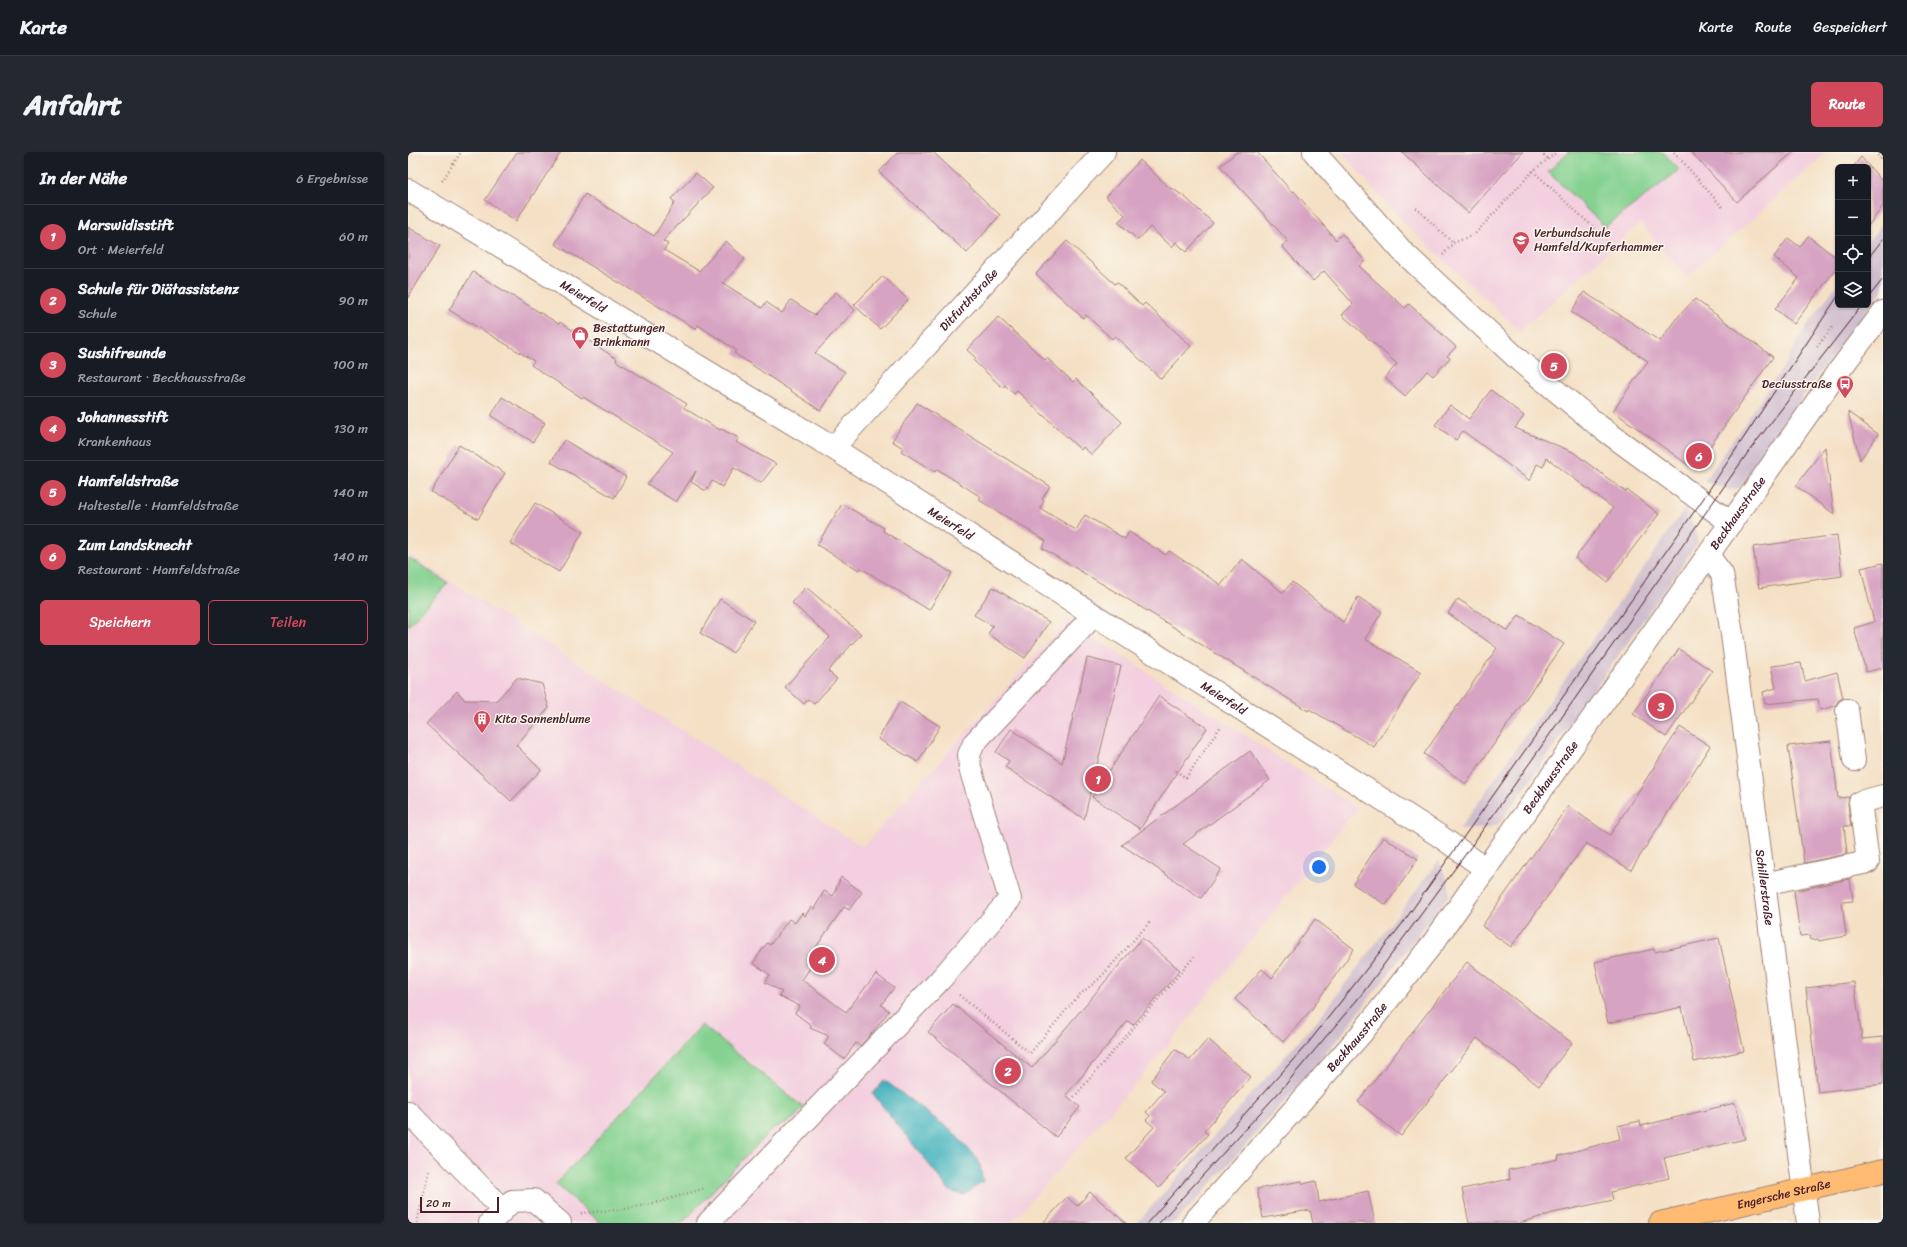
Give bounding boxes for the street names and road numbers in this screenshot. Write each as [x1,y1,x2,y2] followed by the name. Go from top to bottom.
[934,263,1004,336] street label: Ditfurthstraße
[556,274,612,320] street label: Meierfeld
[1704,471,1772,554] street label: Beckhausstraße
[923,500,980,547] street label: Meierfeld
[1196,675,1253,722] street label: Meierfeld
[1517,736,1584,819] street label: Beckhausstraße
[1749,848,1780,927] street label: Schillerstraße
[1321,997,1393,1077] street label: Beckhausstraße
[1735,1173,1833,1216] street label: Engersche Straße

